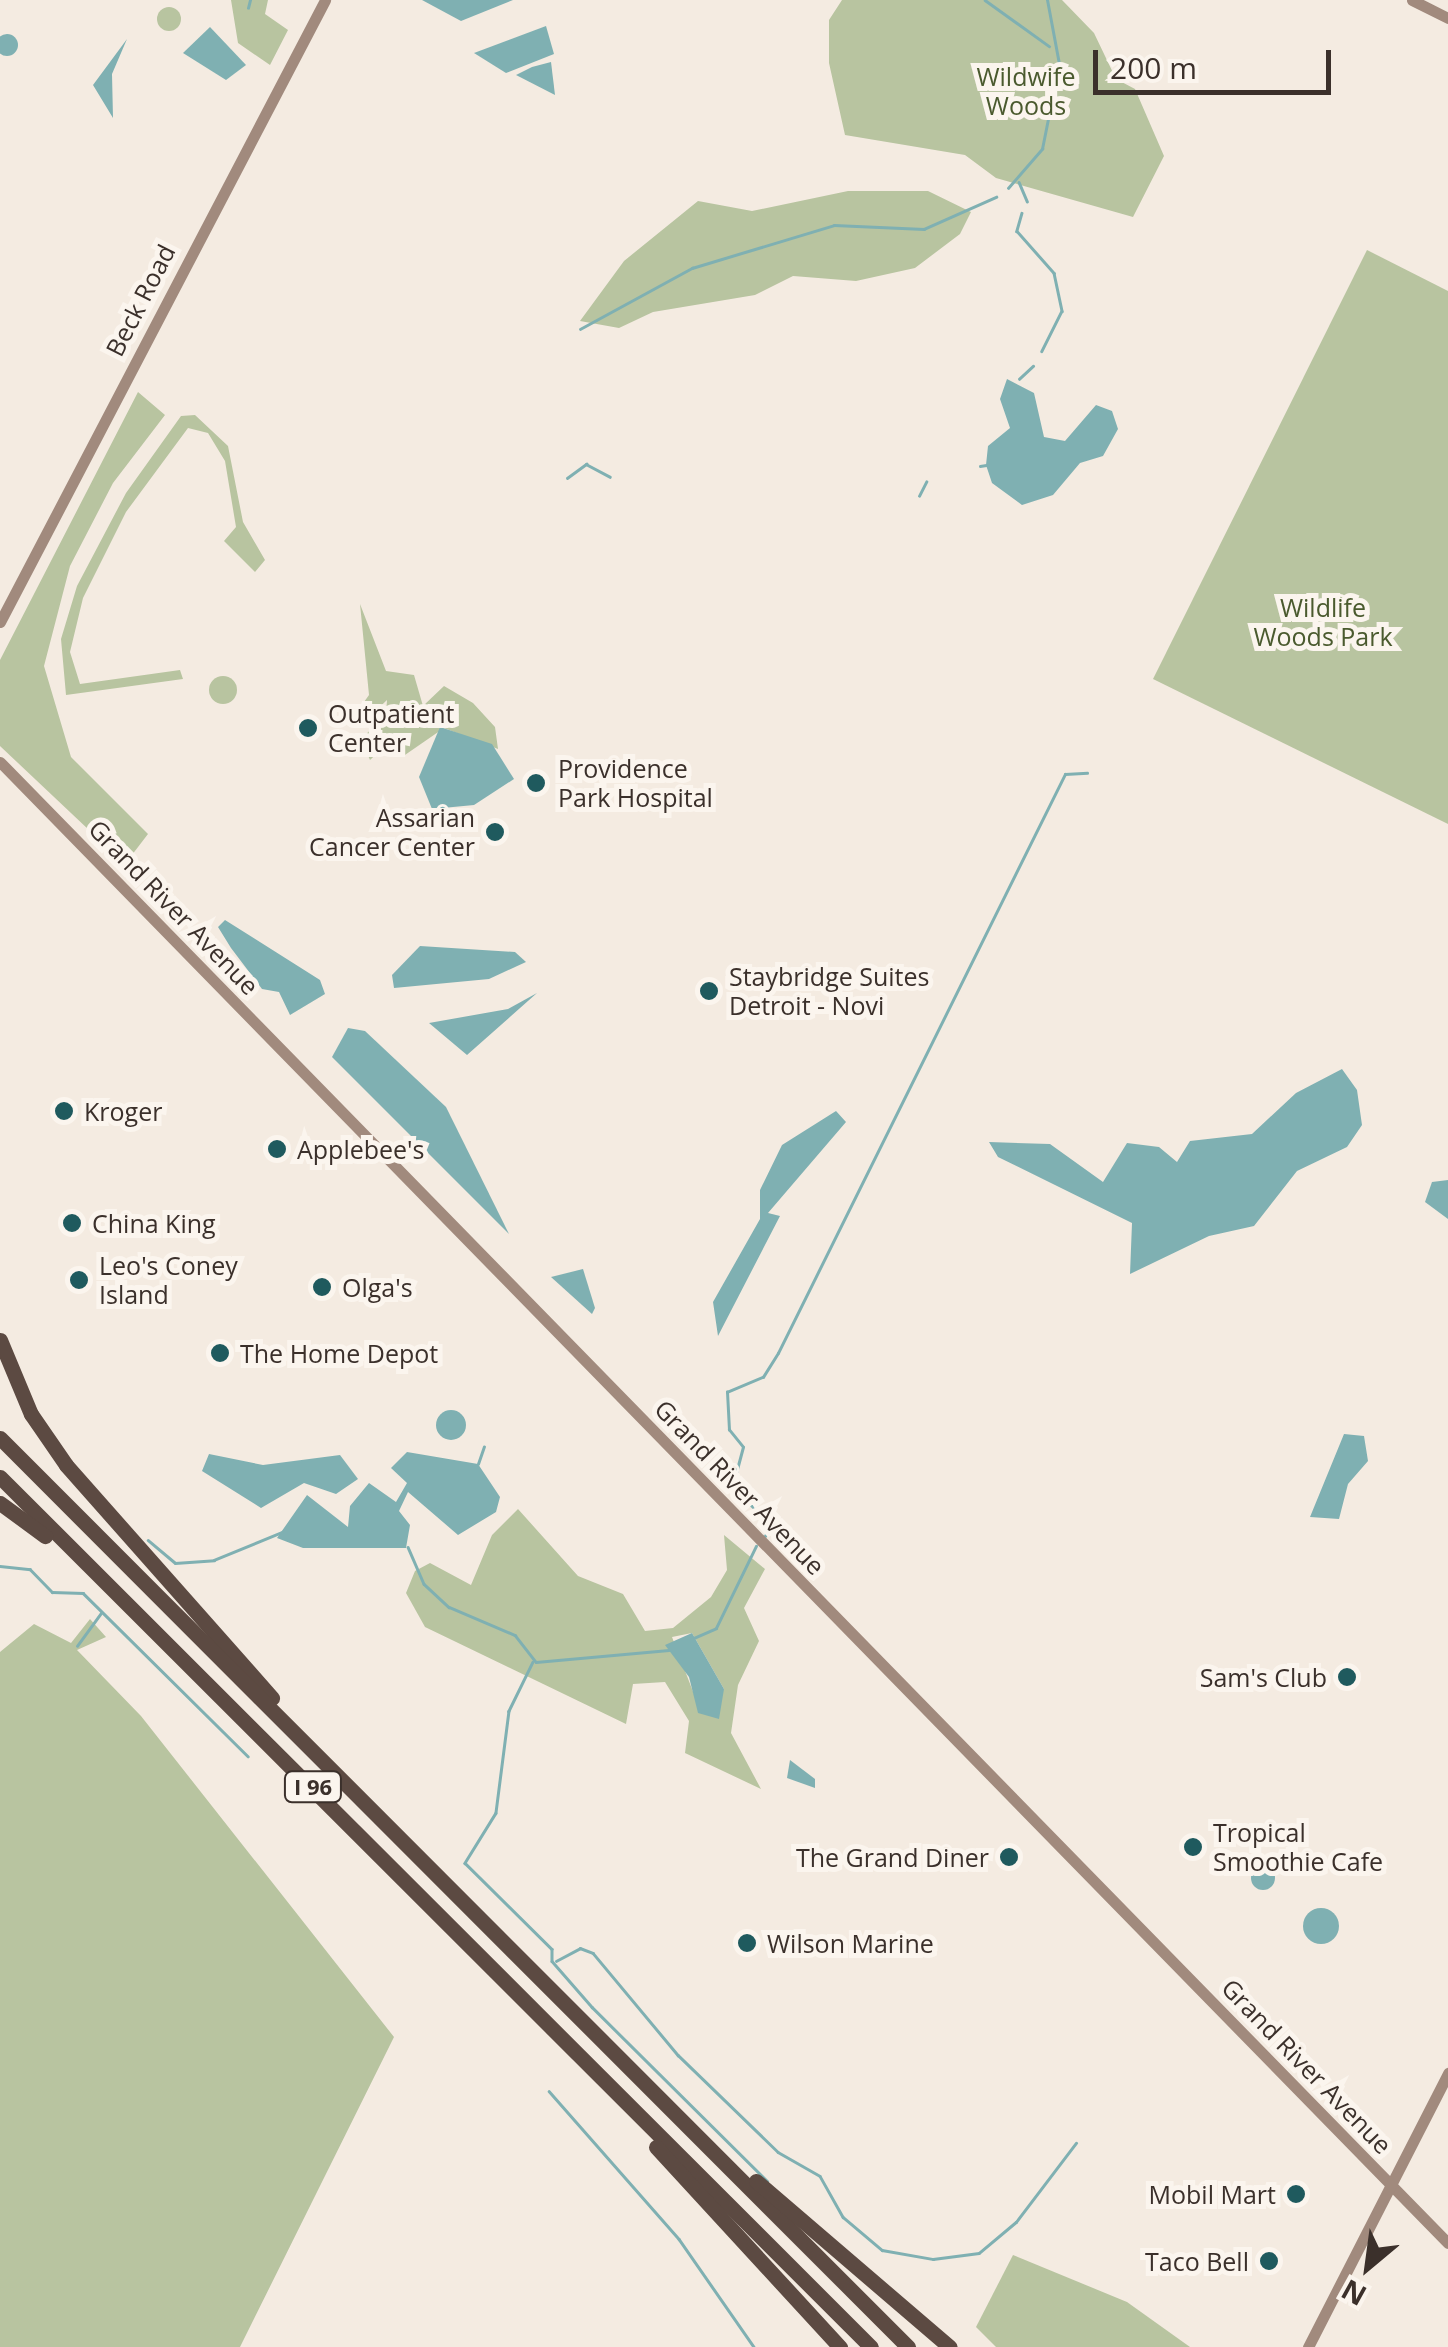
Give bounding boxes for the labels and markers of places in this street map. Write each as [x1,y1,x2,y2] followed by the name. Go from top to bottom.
[328,699,454,758] place label: Outpatient Center
[297,717,319,739] marker: Outpatient Center
[558,754,713,813] place label: Providence Park Hospital
[523,770,549,796] marker: Providence Park Hospital
[309,803,475,862] place label: Assarian Cancer Center
[484,821,506,843] marker: Assarian Cancer Center
[729,962,929,1021] place label: Staybridge Suites Detroit - Novi
[698,980,720,1002] marker: Staybridge Suites Detroit - Novi
[84,1096,162,1126] place label: Kroger
[53,1100,75,1122] marker: Kroger
[297,1134,425,1164] place label: Applebee's
[266,1138,288,1160] marker: Applebee's
[92,1208,216,1238] place label: China King
[61,1212,83,1234] marker: China King
[99,1251,238,1310] place label: Leo's Coney Island
[68,1269,90,1291] marker: Leo's Coney Island
[342,1272,413,1302] place label: Olga's
[311,1276,333,1298] marker: Olga's
[240,1338,438,1368] place label: The Home Depot
[209,1342,231,1364] marker: The Home Depot
[1200,1662,1327,1692] place label: Sam's Club
[1336,1666,1358,1688] marker: Sam's Club
[1213,1818,1383,1877] place label: Tropical Smoothie Cafe
[1182,1836,1204,1858] marker: Tropical Smoothie Cafe
[796,1842,989,1872] place label: The Grand Diner
[998,1846,1020,1868] marker: The Grand Diner
[767,1928,934,1958] place label: Wilson Marine
[736,1932,758,1954] marker: Wilson Marine
[1149,2179,1276,2209] place label: Mobil Mart
[1285,2183,1307,2205] marker: Mobil Mart
[1145,2246,1249,2276] place label: Taco Bell
[1258,2250,1280,2272] marker: Taco Bell

